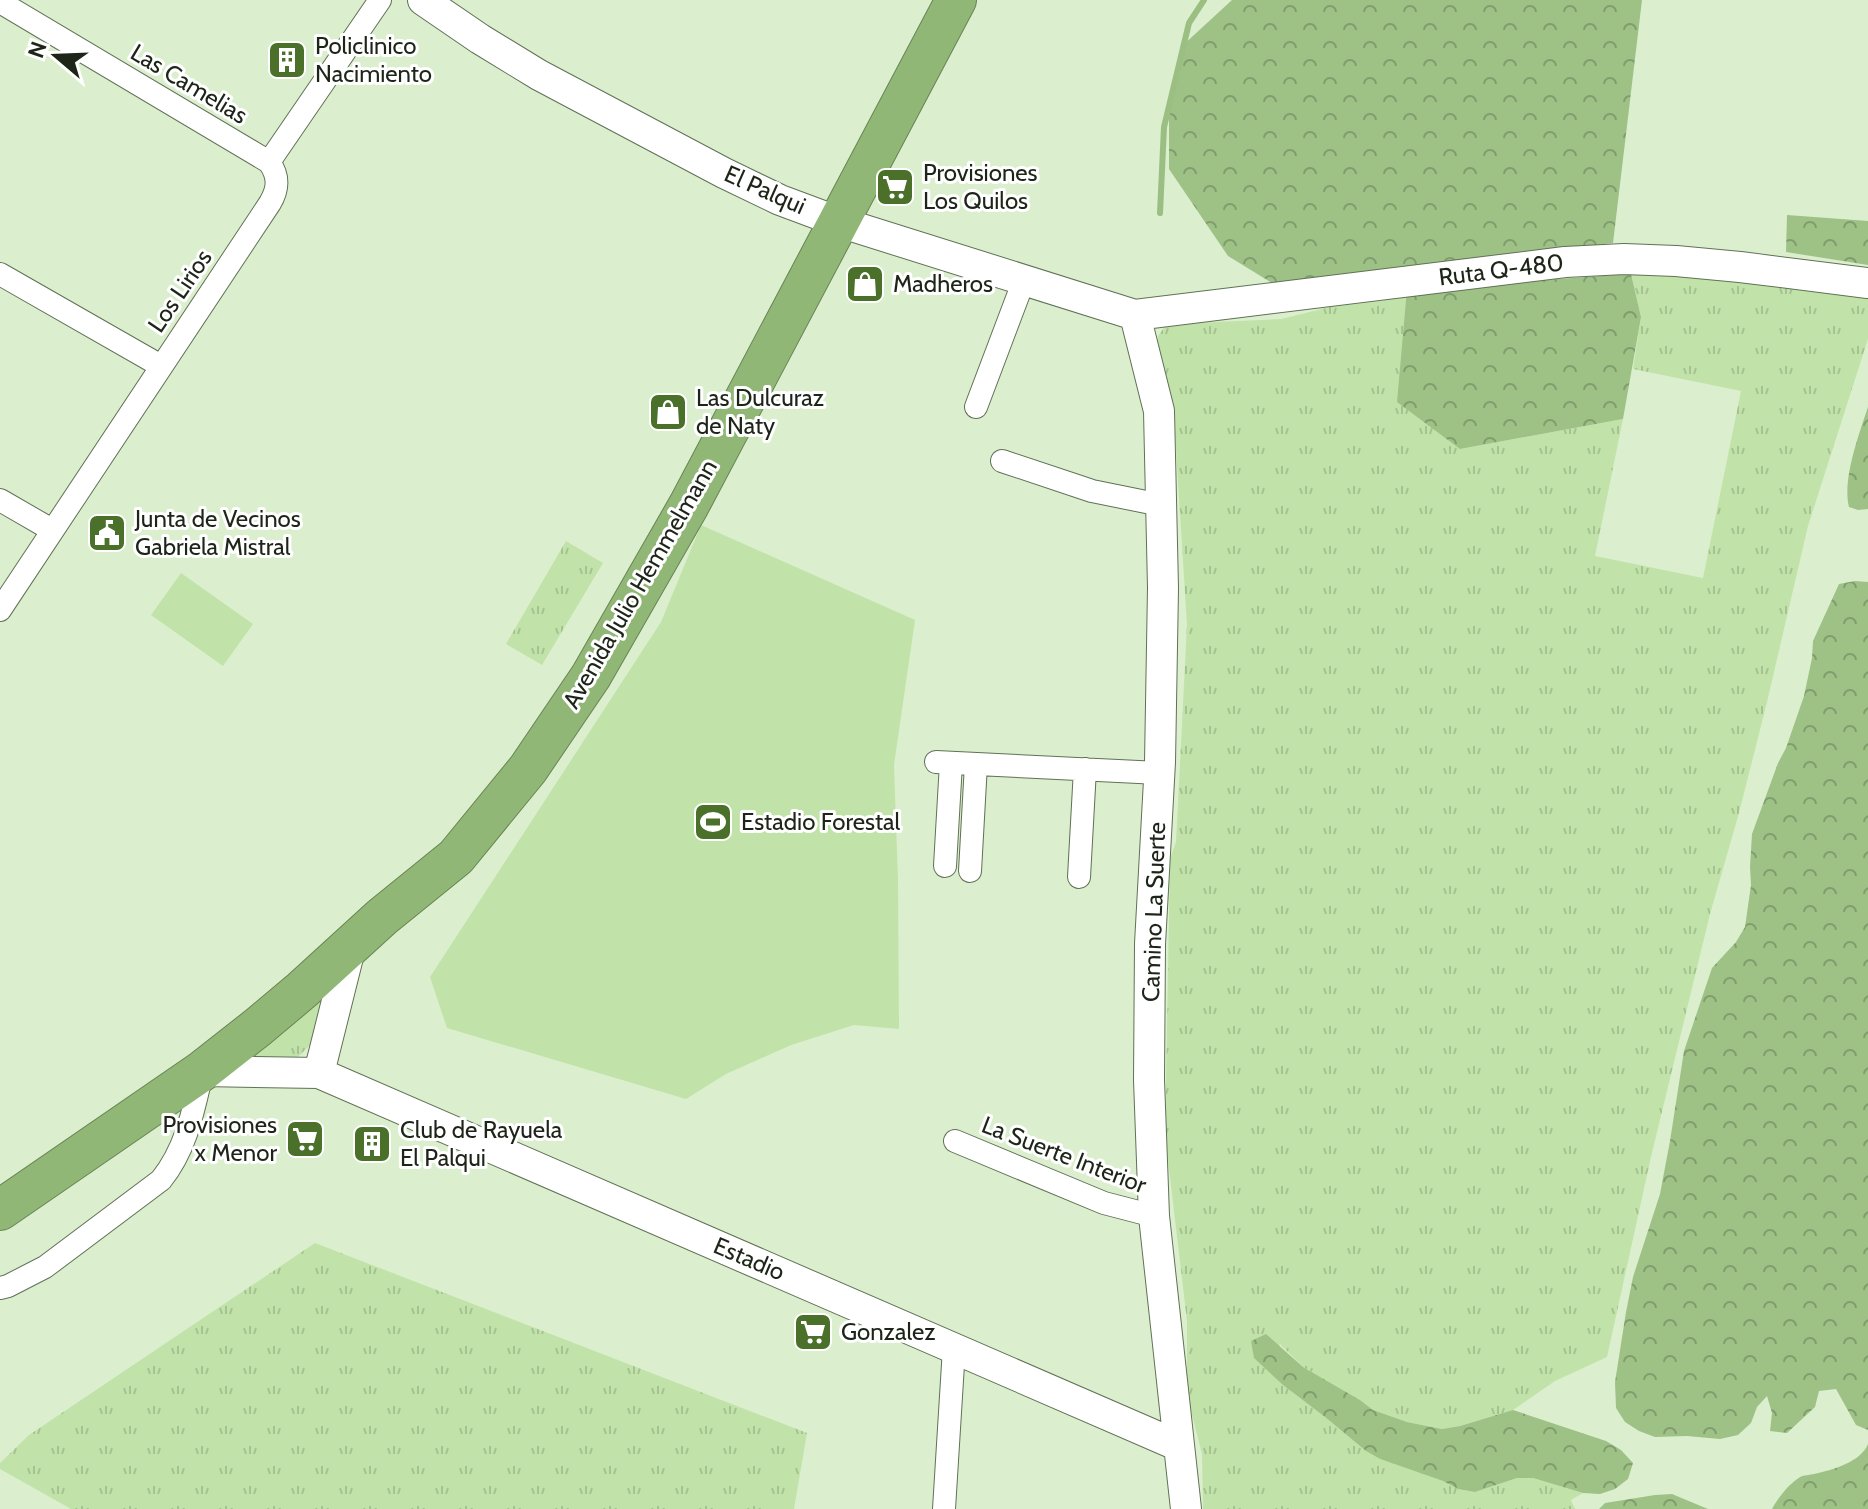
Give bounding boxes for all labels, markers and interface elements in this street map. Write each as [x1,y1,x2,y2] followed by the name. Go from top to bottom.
[16,16,96,96] north arrow
[315,31,432,88] place label: Policlinico Nacimiento
[126,37,253,130] street label: Las Camelias
[22,38,53,61] text: N
[266,39,308,81] building icon: Policlinico Nacimiento
[923,158,1038,215] place label: Provisiones Los Quilos
[720,159,810,220] street label: El Palqui
[874,166,916,208] supermarket icon: Provisiones Los Quilos
[141,244,218,337] street label: Los Lirios
[1437,247,1565,292] street label: Ruta Q-480
[844,263,886,305] shop icon: Madheros
[893,269,993,298] place label: Madheros
[696,383,824,440] place label: Las Dulcuraz de Naty
[647,391,689,433] shop icon: Las Dulcuraz de Naty
[556,454,723,713] street label: Avenida Julio Hemmelmann
[134,504,301,561] place label: Junta de Vecinos Gabriela Mistral
[86,512,128,554] public building icon: Junta de Vecinos Gabriela Mistral
[692,801,734,843] sports icon: Estadio Forestal
[741,807,901,836] place label: Estadio Forestal
[1136,822,1171,1002] street label: Camino La Suerte
[162,1110,277,1167] place label: Provisiones x Menor
[978,1110,1151,1199] street label: La Suerte Interior
[400,1115,563,1172] place label: Club de Rayuela El Palqui
[284,1118,326,1160] supermarket icon: Provisiones x Menor
[351,1123,393,1165] building icon: Club de Rayuela El Palqui
[709,1231,789,1286] street label: Estadio
[792,1311,834,1353] supermarket icon: Gonzalez
[841,1317,936,1346] place label: Gonzalez

